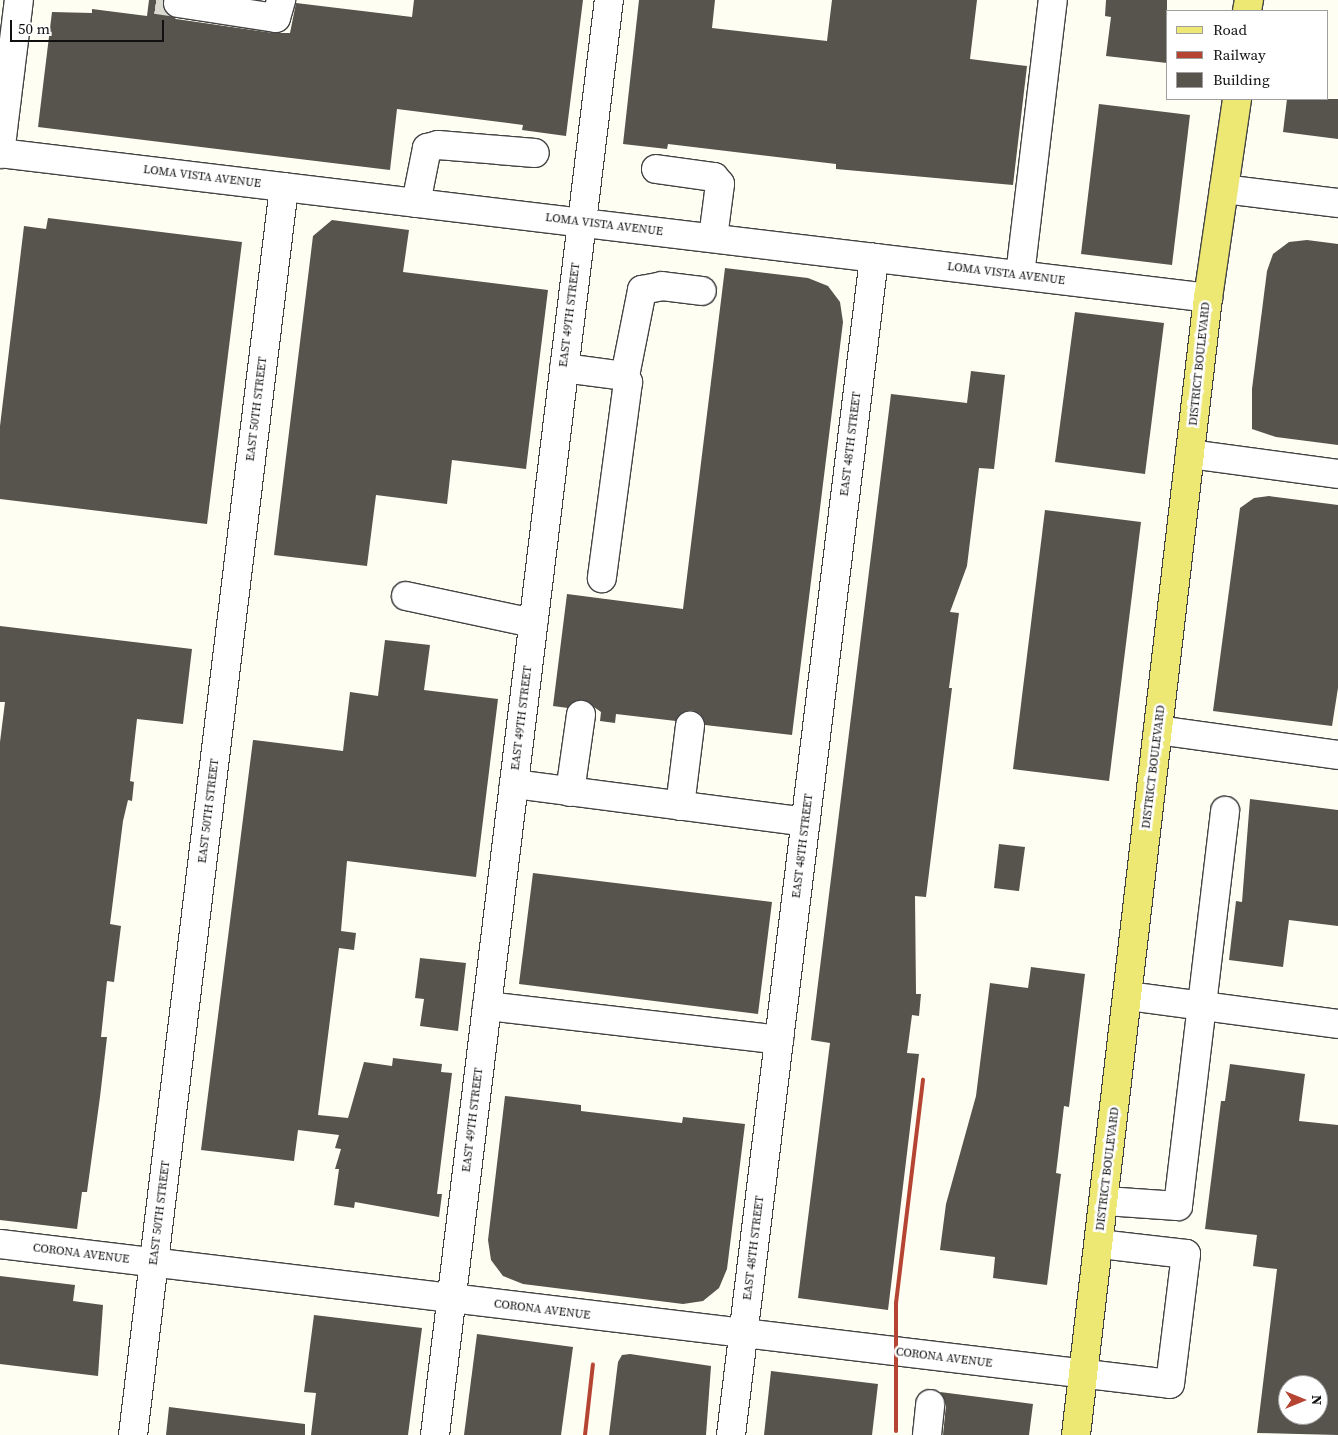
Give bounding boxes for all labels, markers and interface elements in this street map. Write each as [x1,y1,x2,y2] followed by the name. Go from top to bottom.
[12,10,166,42] scale bar
[1166,10,1328,100] legend
[18,18,50,39] text: 50 m
[1213,19,1247,40] text: Road
[1213,44,1266,65] text: Railway
[1213,69,1270,90] text: Building
[142,163,262,191] street label: LOMA VISTA AVENUE
[544,211,664,239] street label: LOMA VISTA AVENUE
[946,260,1066,288] street label: LOMA VISTA AVENUE
[556,262,584,368] street label: EAST 49TH STREET
[1186,301,1214,427] street label: DISTRICT BOULEVARD
[243,356,271,462] street label: EAST 50TH STREET
[837,391,865,497] street label: EAST 48TH STREET
[508,665,536,771] street label: EAST 49TH STREET
[1139,704,1169,830] street label: DISTRICT BOULEVARD
[195,758,223,864] street label: EAST 50TH STREET
[789,793,817,899] street label: EAST 48TH STREET
[459,1067,487,1173] street label: EAST 49TH STREET
[1093,1106,1123,1232] street label: DISTRICT BOULEVARD
[146,1160,174,1266] street label: EAST 50TH STREET
[740,1195,768,1301] street label: EAST 48TH STREET
[32,1241,130,1267] street label: CORONA AVENUE
[493,1297,591,1323] street label: CORONA AVENUE
[895,1345,993,1371] street label: CORONA AVENUE
[1278,1375,1328,1425] north arrow
[1307,1395,1327,1405] text: N

